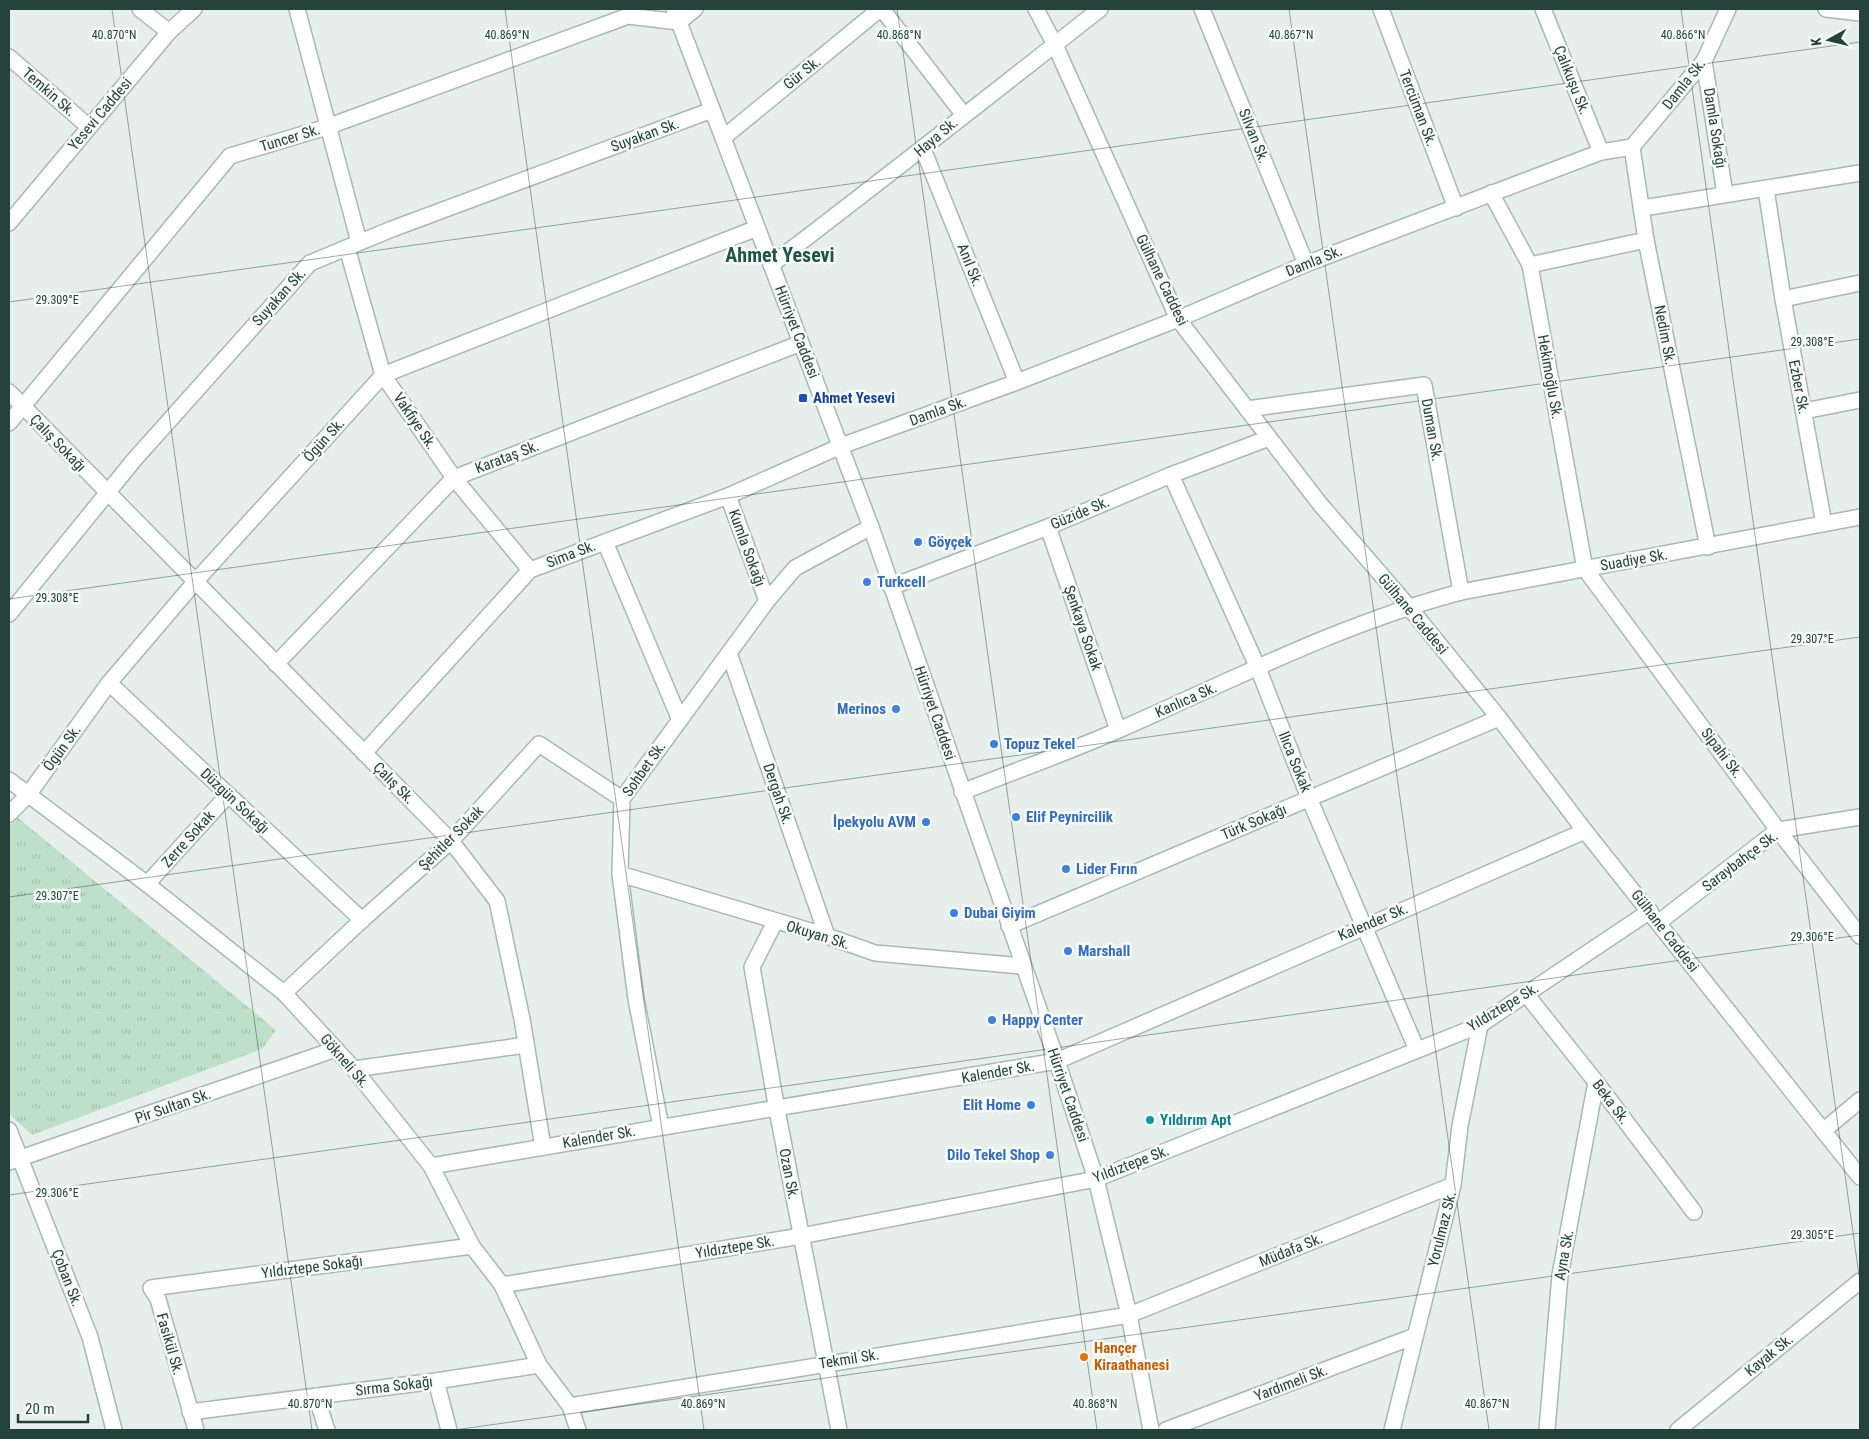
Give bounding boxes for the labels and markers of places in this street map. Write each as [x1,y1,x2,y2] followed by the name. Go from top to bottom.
[813,389,895,407] place label: Ahmet Yesevi
[797,392,809,404] marker: Ahmet Yesevi
[928,533,973,551] place label: Göyçek
[912,536,924,548] marker: Göyçek
[877,573,926,591] place label: Turkcell
[861,576,873,588] marker: Turkcell
[837,700,886,718] place label: Merinos
[890,703,902,715] marker: Merinos
[1004,735,1075,753] place label: Topuz Tekel
[988,738,1000,750] marker: Topuz Tekel
[1026,808,1114,826] place label: Elif Peynircilik
[1010,811,1022,823] marker: Elif Peynircilik
[833,813,916,831] place label: İpekyolu AVM
[920,816,932,828] marker: İpekyolu AVM
[1076,860,1137,878] place label: Lider Fırın
[1060,863,1072,875] marker: Lider Fırın
[964,904,1036,922] place label: Dubai Giyim
[948,907,960,919] marker: Dubai Giyim
[1078,942,1130,960] place label: Marshall
[1062,945,1074,957] marker: Marshall
[1002,1011,1083,1029] place label: Happy Center
[986,1014,998,1026] marker: Happy Center
[963,1096,1021,1114] place label: Elit Home
[1025,1099,1037,1111] marker: Elit Home
[1160,1111,1232,1129] place label: Yıldırım Apt
[1144,1114,1156,1126] marker: Yıldırım Apt
[947,1146,1040,1164] place label: Dilo Tekel Shop
[1044,1149,1056,1161] marker: Dilo Tekel Shop
[1094,1339,1169,1374] place label: Hançer Kiraathanesi
[1078,1351,1090,1363] marker: Hançer Kiraathanesi

